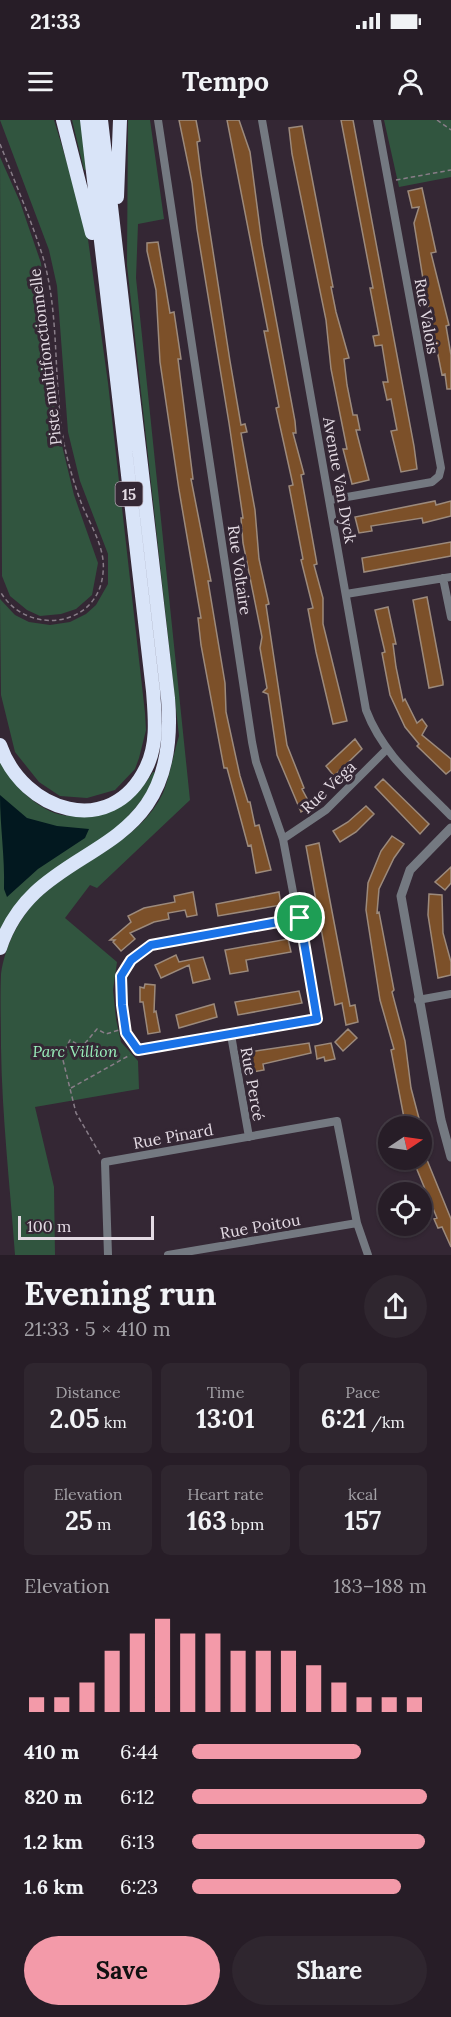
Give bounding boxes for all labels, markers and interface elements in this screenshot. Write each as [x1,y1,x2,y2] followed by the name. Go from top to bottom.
[30,7,81,35] text: 21:33
[182,64,269,98] text: Tempo
[24,65,57,98] icon: menu
[394,65,427,98] icon: person
[24,267,66,447] street label: Piste multifonctionnelle
[411,277,443,355] street label: Rue Valois
[319,414,361,545] street label: Avenue Van Dyck
[116,482,142,506] road number: 15
[224,524,256,616] street label: Rue Voltaire
[296,756,360,818] street label: Rue Vega
[274,892,325,943] pin
[283,901,316,934] icon: arrive
[32,1041,118,1061] park label: Parc Villion
[237,1046,269,1123] street label: Rue Percé
[378,1116,432,1170] north arrow
[378,1116,432,1236] map controls
[131,1119,215,1153] street label: Rue Pinard
[378,1182,432,1236] button: locate
[218,1209,302,1243] street label: Rue Poitou
[18,1213,154,1240] scale bar
[27,1216,71,1236] text: 100 m
[24,1272,216,1314] text: Evening run
[364,1275,427,1338] button: share
[24,1316,171,1341] text: 21:33 · 5 × 410 m
[56,1382,121,1402] text: Distance
[207,1382,244,1402] text: Time
[345,1382,380,1402] text: Pace
[50,1402,100,1435] text: 2.05
[196,1402,255,1435] text: 13:01
[321,1402,367,1435] text: 6:21
[100,1412,127,1432] text: km
[367,1412,405,1432] text: /km
[54,1484,123,1504] text: Elevation
[187,1484,264,1504] text: Heart rate
[348,1484,378,1504] text: kcal
[65,1504,93,1537] text: 25
[187,1504,227,1537] text: 163
[344,1504,381,1537] text: 157
[93,1514,111,1534] text: m
[227,1514,264,1534] text: bpm
[24,1573,110,1598] text: Elevation
[333,1573,427,1598] text: 183–188 m
[24,1739,79,1764] text: 410 m
[120,1739,158,1764] text: 6:44
[24,1784,82,1809] text: 820 m
[120,1784,155,1809] text: 6:12
[24,1829,83,1854] text: 1.2 km
[120,1829,155,1854] text: 6:13
[24,1874,84,1899] text: 1.6 km
[120,1874,158,1899] text: 6:23
[24,1936,220,2005] button: Save
[232,1936,427,2005] button: Share

